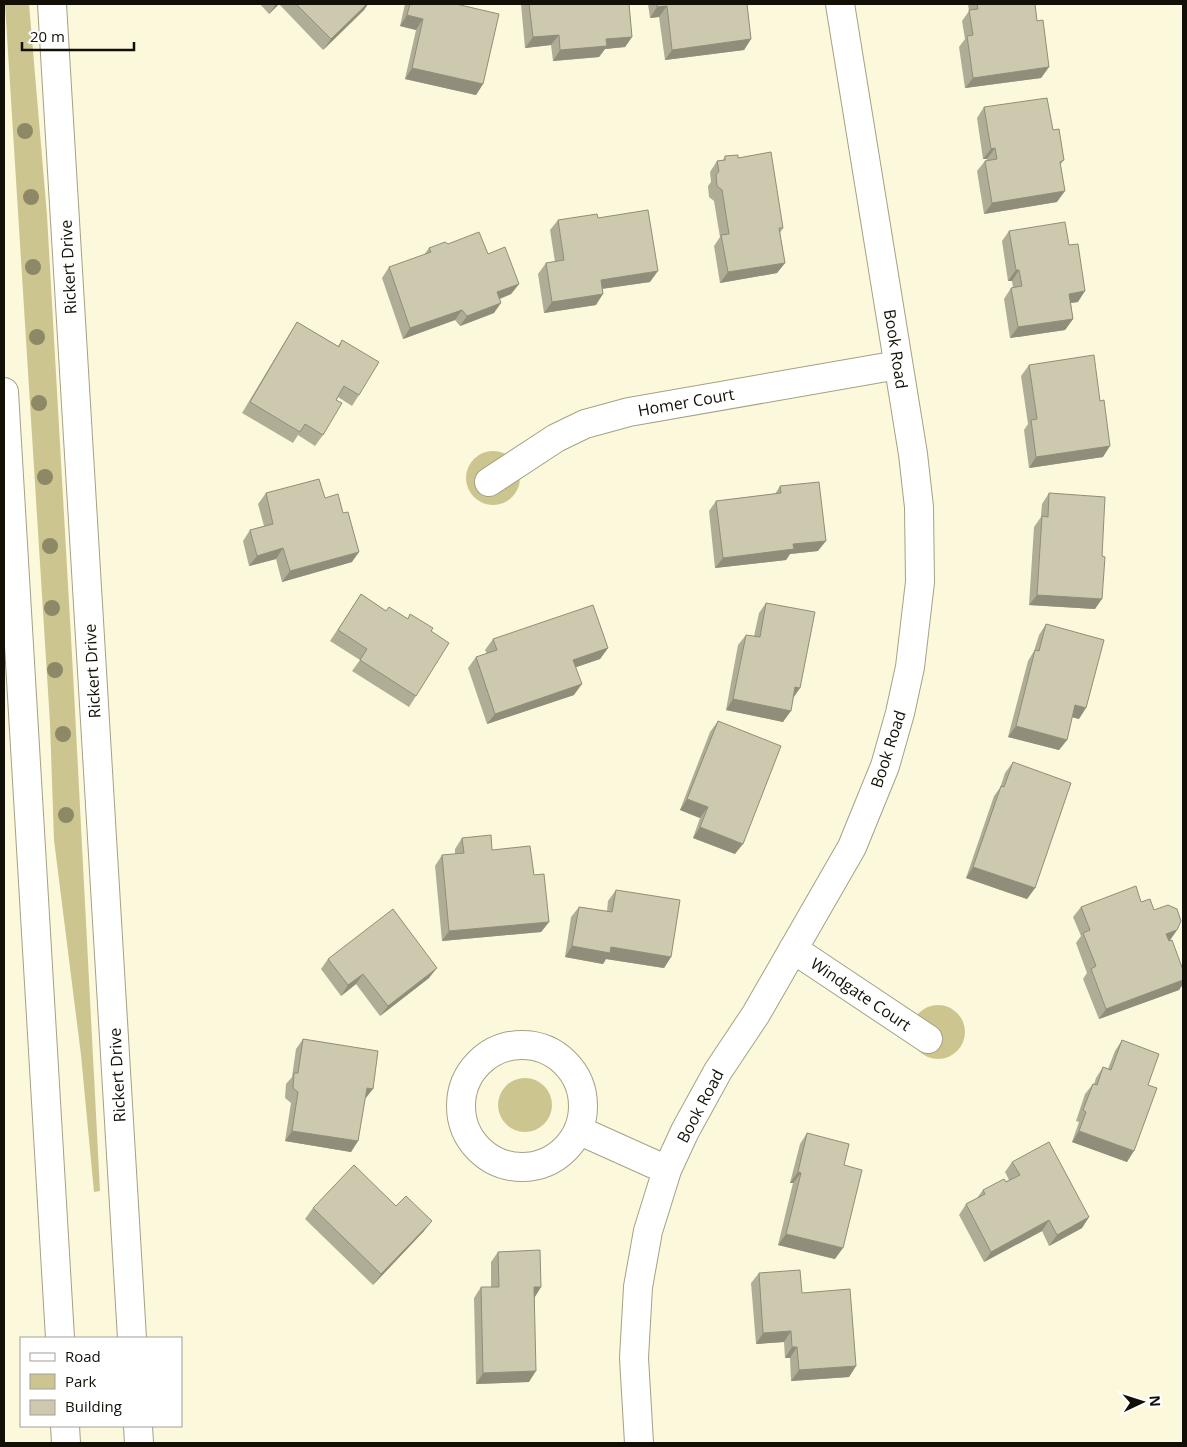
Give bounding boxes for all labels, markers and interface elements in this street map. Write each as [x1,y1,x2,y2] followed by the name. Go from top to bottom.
[22,20,135,52] scale bar
[30,26,65,46] text: 20 m
[55,219,81,315] street label: Rickert Drive
[879,308,913,390] street label: Book Road
[636,383,736,421] street label: Homer Court
[79,623,105,719] street label: Rickert Drive
[865,707,911,791] street label: Book Road
[807,952,916,1036] street label: Windgate Court
[104,1027,130,1123] street label: Rickert Drive
[671,1065,729,1147] street label: Book Road
[20,1337,182,1427] legend
[65,1346,101,1366] text: Road
[65,1371,96,1391] text: Park
[1117,1377,1167,1427] north arrow
[1146,1395,1165,1407] text: N
[65,1396,122,1416] text: Building

